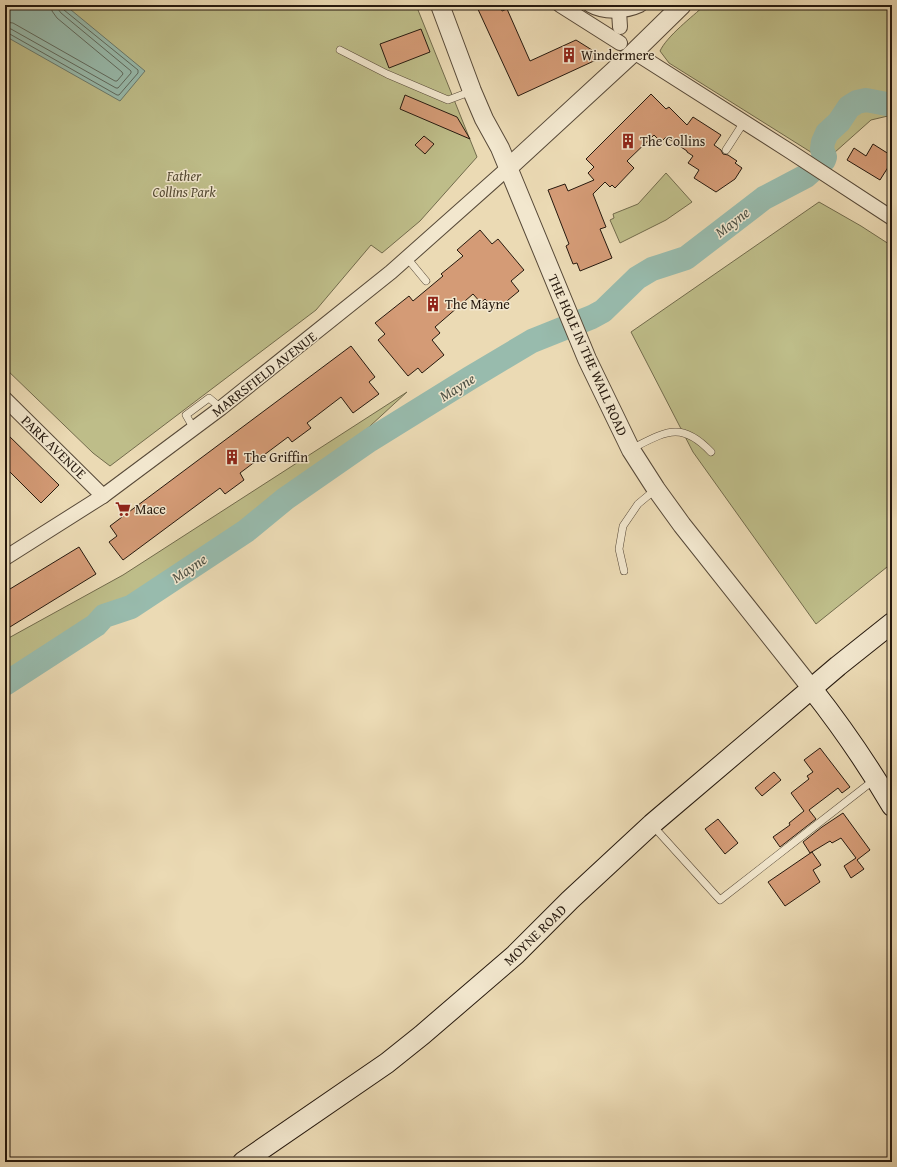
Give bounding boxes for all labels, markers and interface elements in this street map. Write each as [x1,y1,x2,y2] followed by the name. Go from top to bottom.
[581,45,655,65] place label: Windermere
[560,46,578,64] building icon: Windermere
[640,131,705,151] place label: The Collins
[619,132,637,150] building icon: The Collins
[152,166,216,202] park label: Father Collins Park
[710,202,754,242] water label: Mayne
[543,271,633,439] street label: THE HOLE IN THE WALL ROAD
[445,294,510,314] place label: The Mayne
[424,295,442,313] building icon: The Mayne
[207,327,321,421] street label: MARRSFIELD AVENUE
[435,368,479,406] water label: Mayne
[17,411,91,483] street label: PARK AVENUE
[244,447,308,467] place label: The Griffin
[223,448,241,466] building icon: The Griffin
[135,499,166,519] place label: Mace
[114,500,132,518] supermarket icon: Mace
[167,548,211,588] water label: Mayne
[499,900,571,970] street label: MOYNE ROAD

